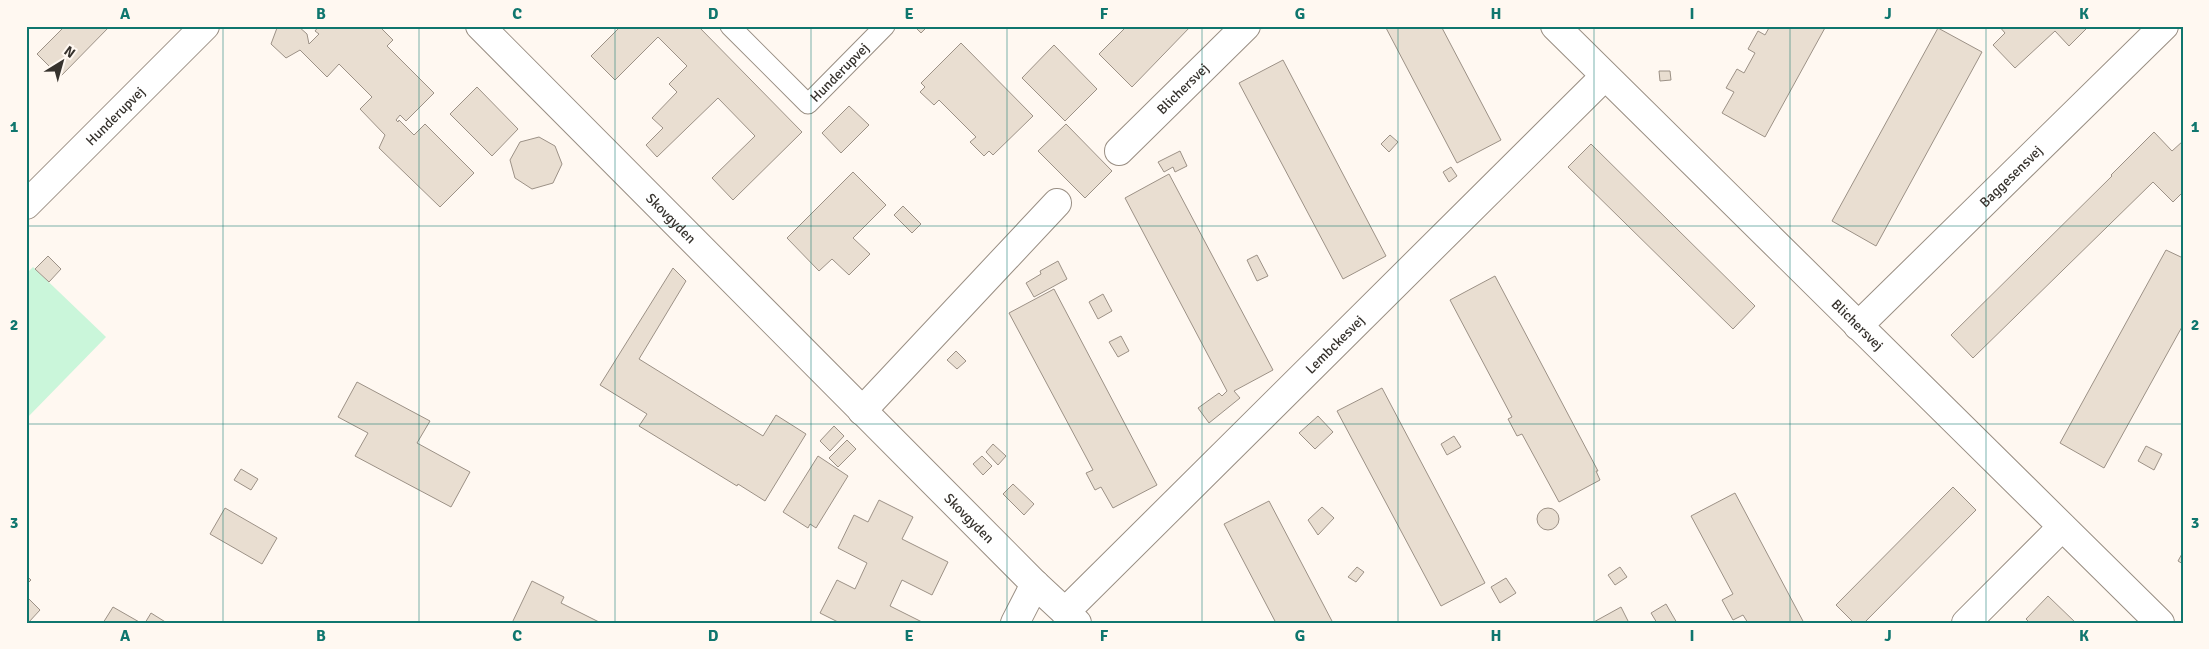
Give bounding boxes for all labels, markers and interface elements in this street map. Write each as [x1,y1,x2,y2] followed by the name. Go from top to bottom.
[120,4,131,24] text: A
[316,4,326,24] text: B
[512,4,522,24] text: C
[708,4,719,24] text: D
[904,4,914,24] text: E
[1100,4,1109,24] text: F
[1295,4,1305,24] text: G
[1491,4,1501,24] text: H
[1689,4,1695,24] text: I
[1884,4,1892,24] text: J
[2079,4,2089,24] text: K
[38,38,88,88] north arrow
[807,39,873,106] street label: Hunderupvej
[61,42,79,62] text: N
[1153,60,1212,118] street label: Blichersvej
[82,83,149,149] street label: Hunderupvej
[10,117,19,137] text: 1
[2191,117,2200,137] text: 1
[1976,142,2046,211] street label: Baggesensvej
[642,190,699,247] street label: Skovgyden
[1828,296,1887,354] street label: Blichersvej
[1302,312,1368,378] street label: Lembckesvej
[10,315,18,335] text: 2
[2191,315,2199,335] text: 2
[940,490,998,547] street label: Skovgyden
[10,513,18,533] text: 3
[2191,513,2199,533] text: 3
[120,626,131,646] text: A
[316,626,326,646] text: B
[512,626,522,646] text: C
[708,626,719,646] text: D
[904,626,914,646] text: E
[1100,626,1109,646] text: F
[1295,626,1305,646] text: G
[1491,626,1501,646] text: H
[1689,626,1695,646] text: I
[1884,626,1892,646] text: J
[2079,626,2089,646] text: K

